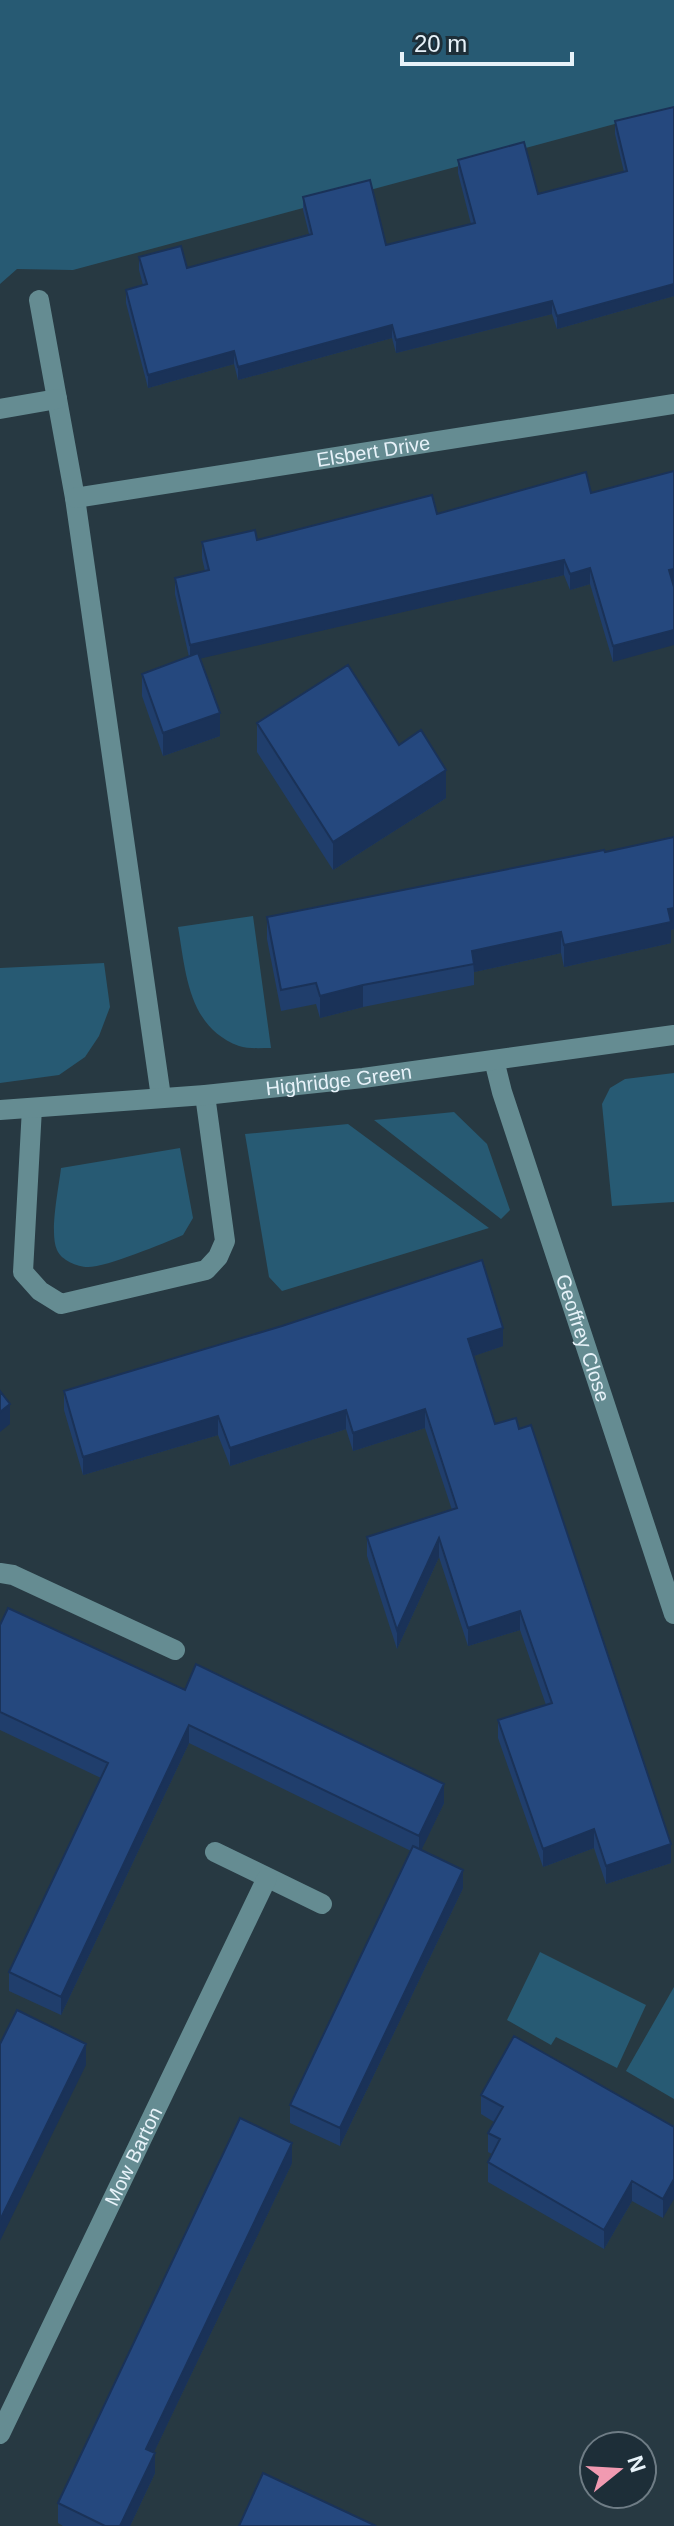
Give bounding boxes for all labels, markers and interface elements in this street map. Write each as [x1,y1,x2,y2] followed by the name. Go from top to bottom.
[402,16,572,66] scale bar
[414,30,467,57] text: 20 m
[315,431,432,471] street label: Elsbert Drive
[265,1060,413,1099] street label: Highridge Green
[552,1271,614,1405] street label: Geoffrey Close
[100,2103,166,2209] street label: Mow Barton
[578,2430,658,2510] north arrow
[622,2453,651,2475] text: N

